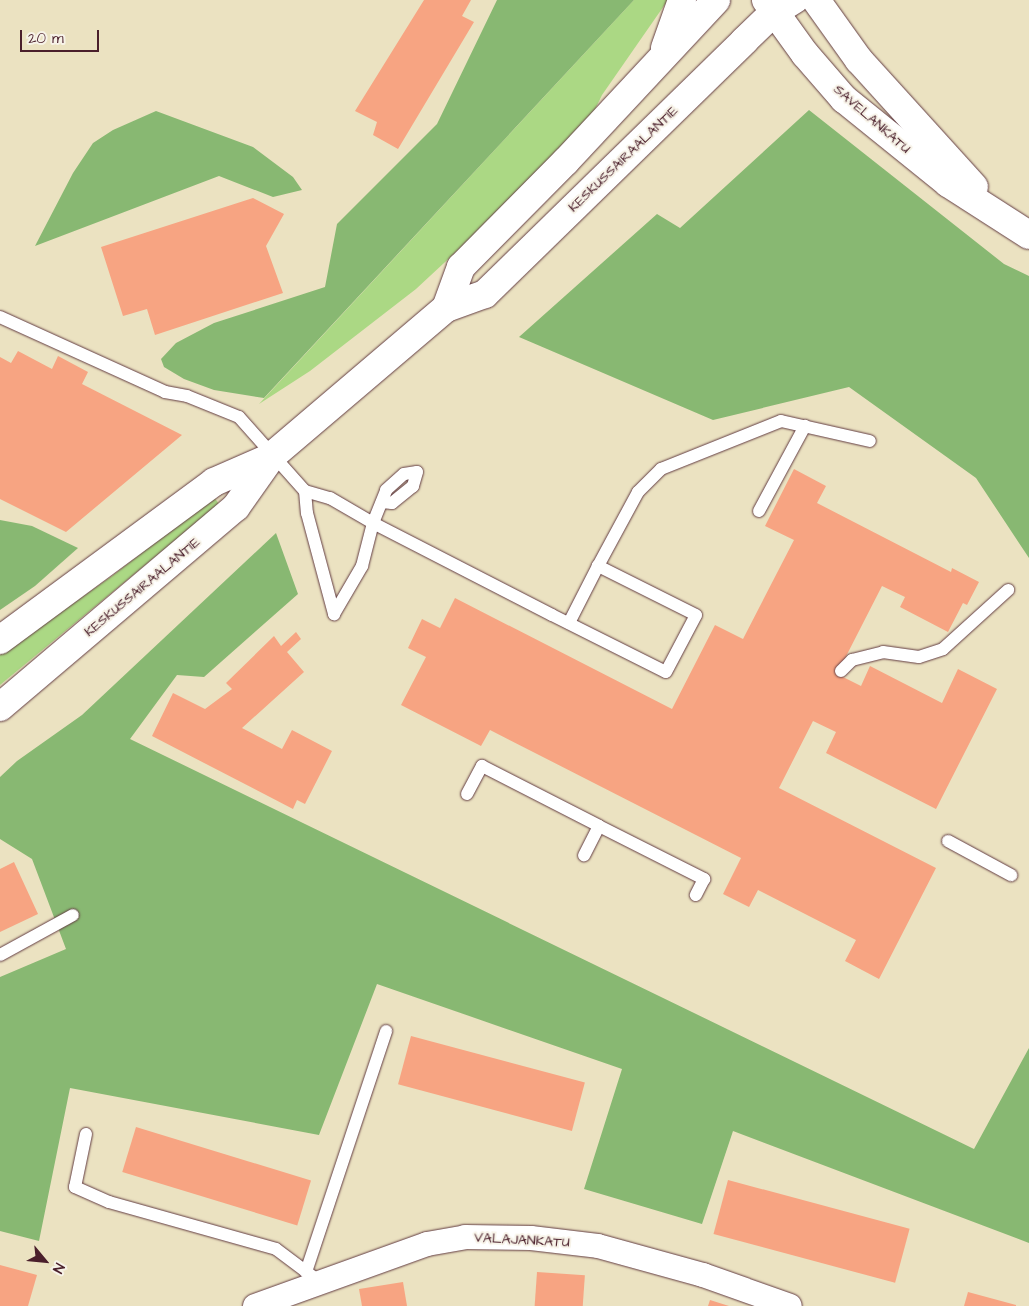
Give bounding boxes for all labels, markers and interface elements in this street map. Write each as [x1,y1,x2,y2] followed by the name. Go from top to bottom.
[22,20,101,52] scale bar
[28,28,64,49] text: 20 m
[830,81,914,157] street label: SAVELANKATU
[565,102,681,216] street label: KESKUSSAIRAALANTIE
[81,534,203,640] street label: KESKUSSAIRAALANTIE
[474,1229,570,1251] street label: VALAJANKATU
[20,1236,70,1286] north arrow
[47,1259,69,1277] text: N

